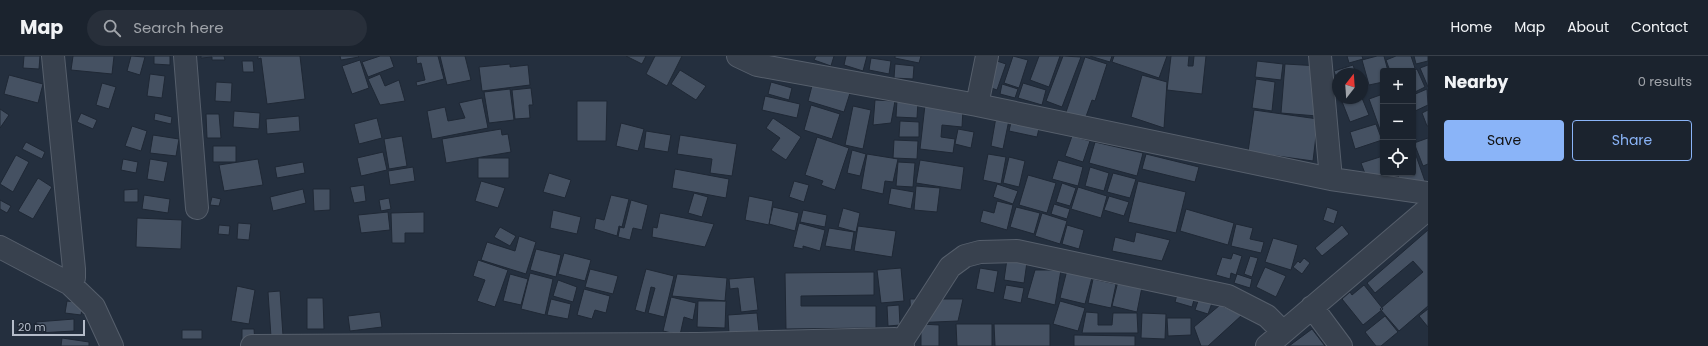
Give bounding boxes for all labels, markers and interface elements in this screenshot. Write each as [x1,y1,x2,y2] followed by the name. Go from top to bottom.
[87,10,367,46] search box
[20,14,63,41] text: Map
[101,17,123,39] icon: search
[133,17,224,38] text: Search here
[1450,17,1492,37] text: Home
[1514,17,1545,37] text: Map
[1567,17,1609,37] text: About
[1631,17,1688,37] text: Contact
[1332,68,1368,104] north arrow
[1380,68,1416,176] map controls
[1380,68,1416,104] button: +
[1444,70,1508,94] text: Nearby
[1638,72,1692,91] text: 0 results
[1380,104,1416,140] button: −
[1444,120,1564,161] button: Save
[1572,120,1692,161] button: Share
[1380,140,1416,176] button: locate
[12,318,85,337] scale bar
[18,319,46,335] text: 20 m

